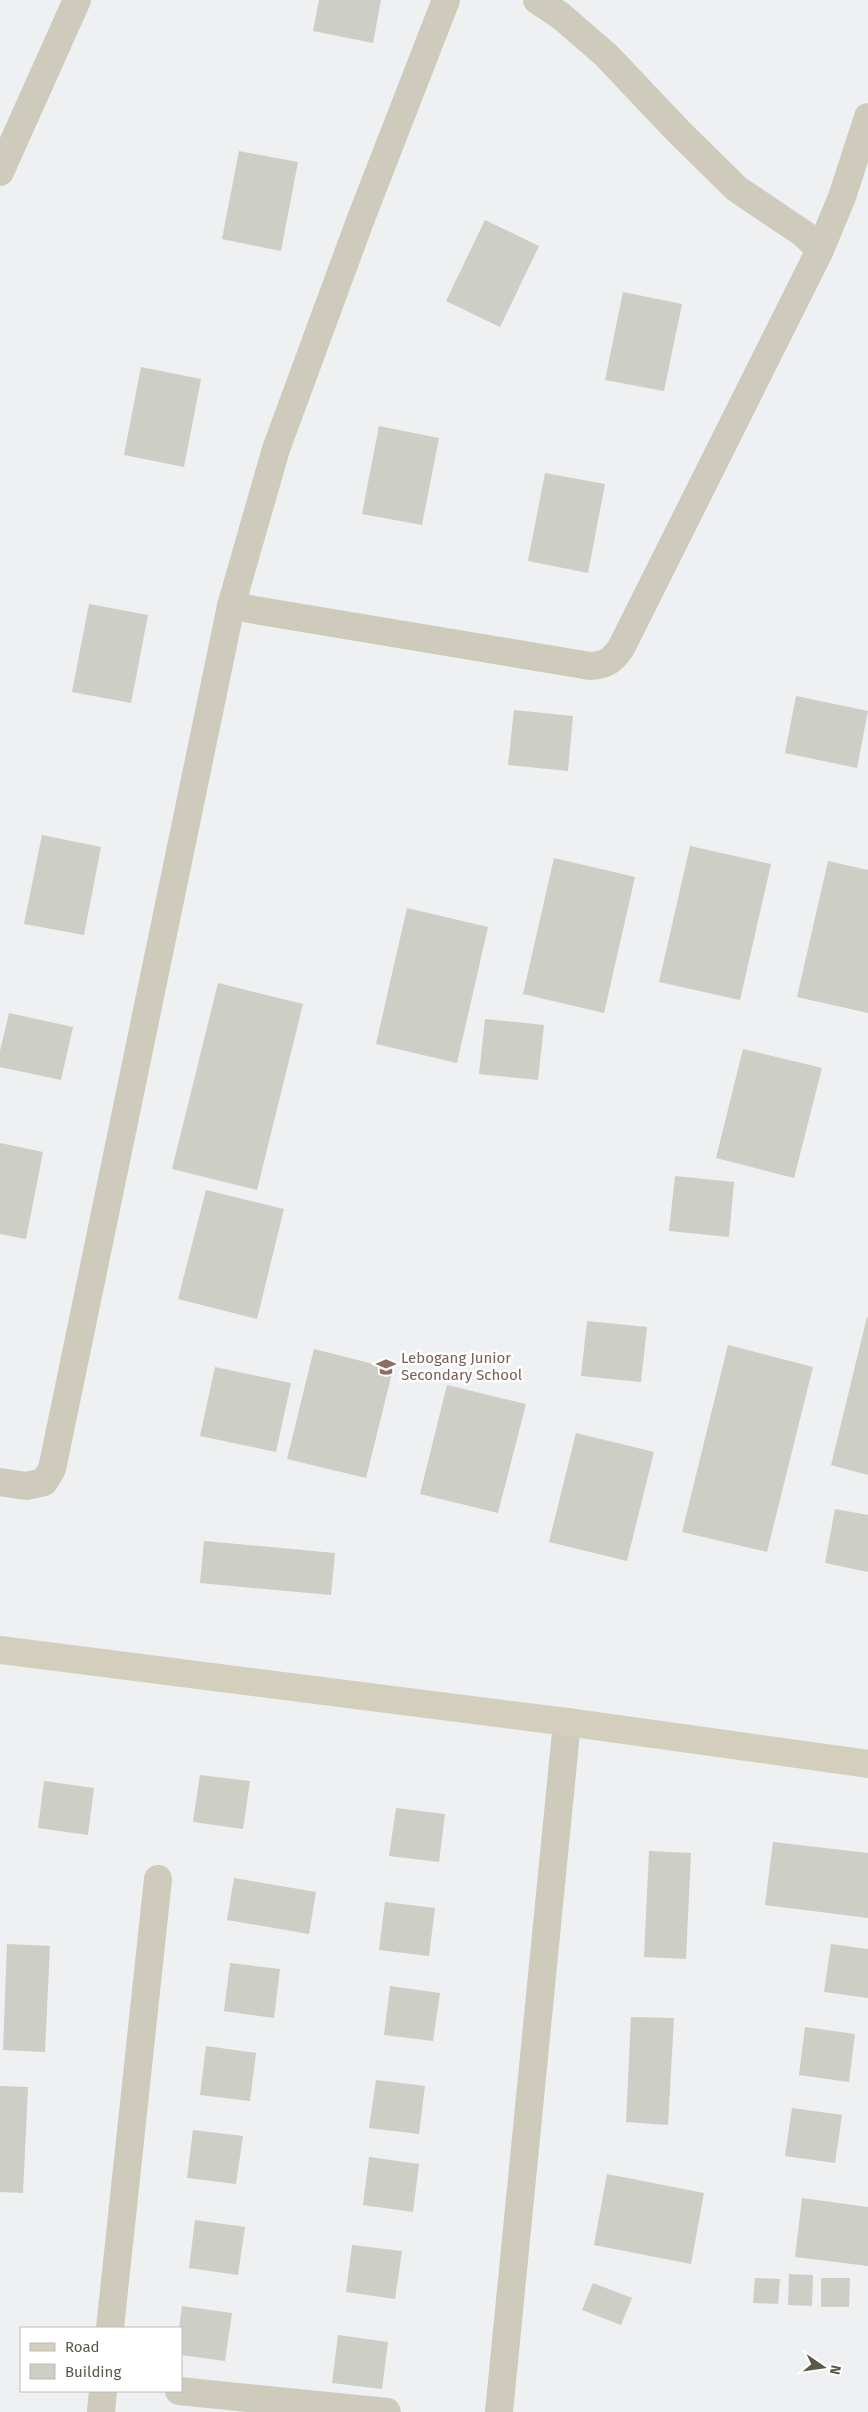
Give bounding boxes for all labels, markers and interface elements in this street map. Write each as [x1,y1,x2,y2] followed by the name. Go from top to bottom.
[401,1349,523,1384] place label: Lebogang Junior Secondary School
[375,1356,397,1378] school or university icon: Lebogang Junior Secondary School
[20,2327,182,2392] legend
[65,2338,100,2356] text: Road
[798,2342,848,2392] north arrow
[65,2363,121,2381] text: Building
[826,2363,845,2376] text: N

